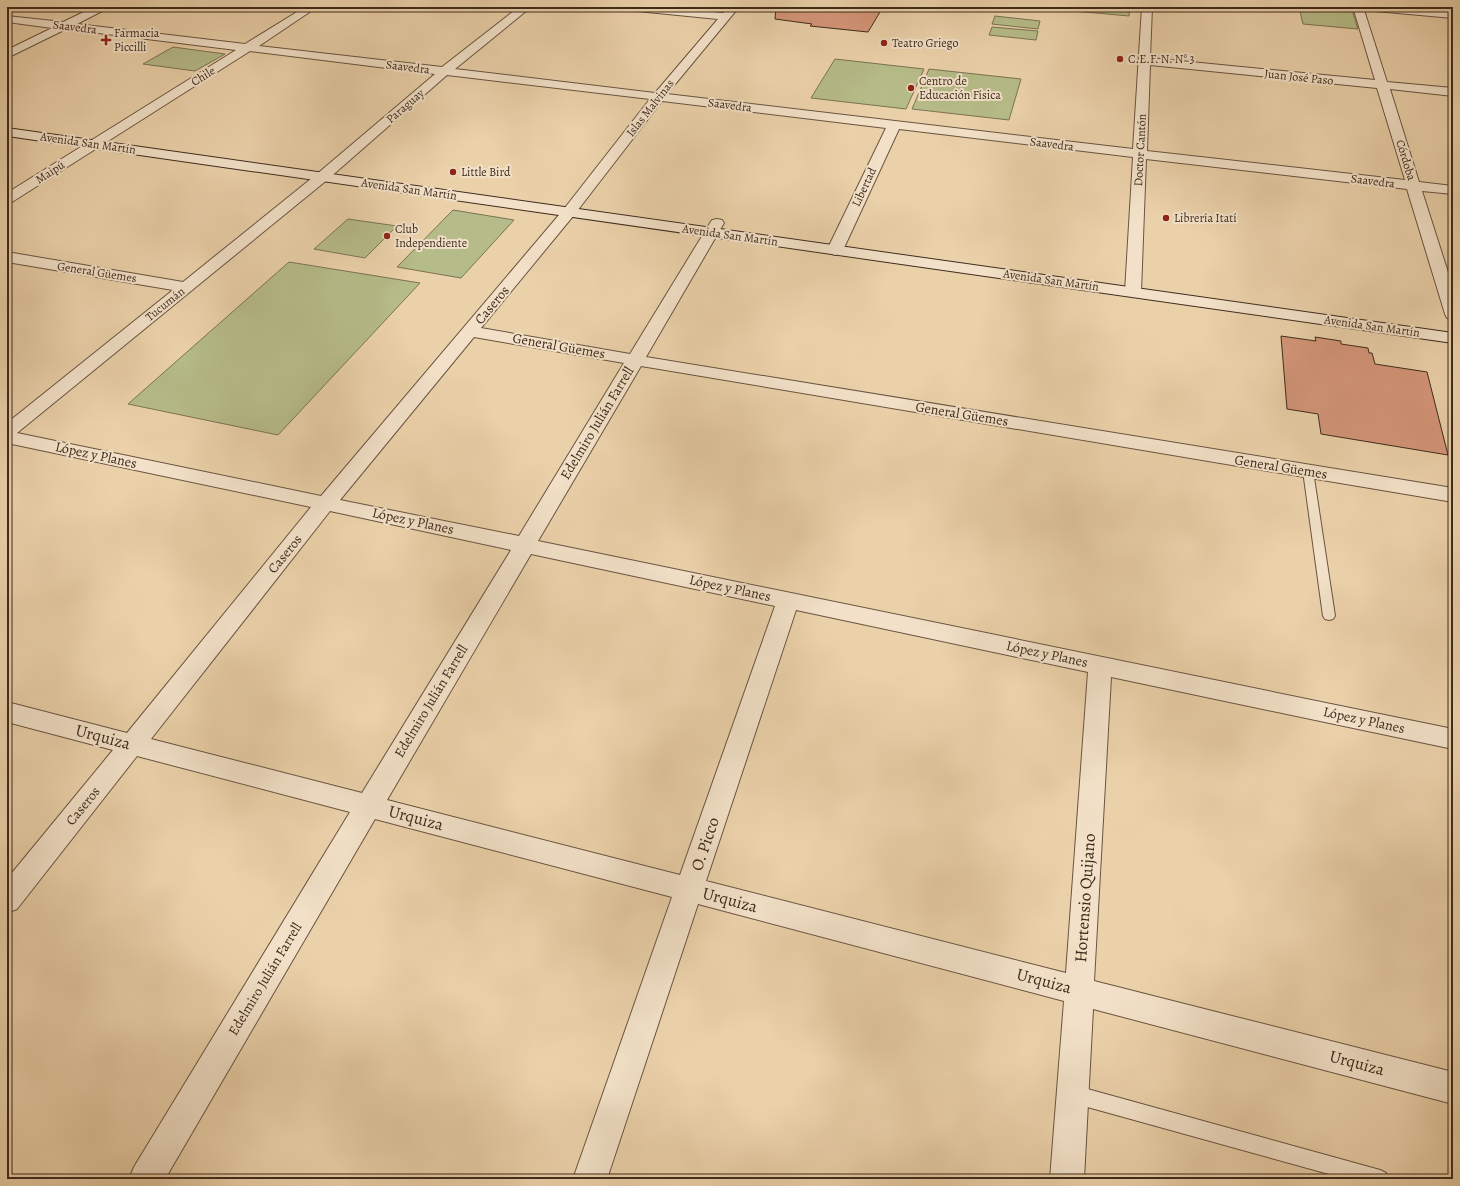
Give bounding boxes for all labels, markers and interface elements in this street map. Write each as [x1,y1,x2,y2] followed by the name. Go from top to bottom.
[52,16,98,38] street label: Saavedra
[114,25,160,55] place label: Farmacia Piccilli
[101,35,111,45] marker: Farmacia Piccilli
[892,35,959,51] place label: Teatro Griego
[879,38,889,48] marker: Teatro Griego
[1128,51,1194,67] place label: C.E.F. N. N° 3
[1115,54,1125,64] marker: C.E.F. N. N° 3
[385,56,431,78] street label: Saavedra
[188,62,218,90] street label: Chile
[1264,65,1334,89] street label: Juan José Paso
[919,73,1001,103] place label: Centro de Educación Física
[622,76,678,140] street label: Islas Malvinas
[906,83,916,93] marker: Centro de Educación Física
[383,85,428,127] street label: Paraguay
[707,94,753,116] street label: Saavedra
[1130,113,1150,187] street label: Doctor Cantón
[38,128,137,158] street label: Avenida San Martín
[1029,133,1075,155] street label: Saavedra
[1392,138,1420,183] street label: Córdoba
[32,156,68,187] street label: Maipú
[461,164,511,180] place label: Little Bird
[848,164,880,209] street label: Libertad
[448,167,458,177] marker: Little Bird
[1350,170,1396,192] street label: Saavedra
[359,174,458,204] street label: Avenida San Martín
[1174,210,1237,226] place label: Librería Itatí
[1161,213,1171,223] marker: Librería Itatí
[680,220,779,250] street label: Avenida San Martín
[395,221,467,251] place label: Club Independiente
[382,231,392,241] marker: Club Independiente
[56,258,138,286] street label: General Güemes
[1001,265,1100,295] street label: Avenida San Martín
[470,282,514,328] street label: Caseros
[142,283,188,325] street label: Tucumán
[1322,311,1421,341] street label: Avenida San Martín
[511,329,607,363] street label: General Güemes
[556,363,639,483] street label: Edelmiro Julián Farrell
[914,397,1010,431] street label: General Güemes
[53,437,139,473] street label: López y Planes
[1233,450,1329,484] street label: General Güemes
[370,503,456,539] street label: López y Planes
[263,531,307,577] street label: Caseros
[687,570,773,606] street label: López y Planes
[1004,636,1090,672] street label: López y Planes
[390,641,473,761] street label: Edelmiro Julián Farrell
[1321,702,1407,738] street label: López y Planes
[73,719,133,755] street label: Urquiza
[61,783,105,829] street label: Caseros
[386,800,446,836] street label: Urquiza
[685,814,725,874] street label: O. Picco
[1069,833,1101,963] street label: Hortensio Quijano
[700,882,760,918] street label: Urquiza
[224,919,307,1039] street label: Edelmiro Julián Farrell
[1014,963,1074,999] street label: Urquiza
[1327,1045,1387,1081] street label: Urquiza

